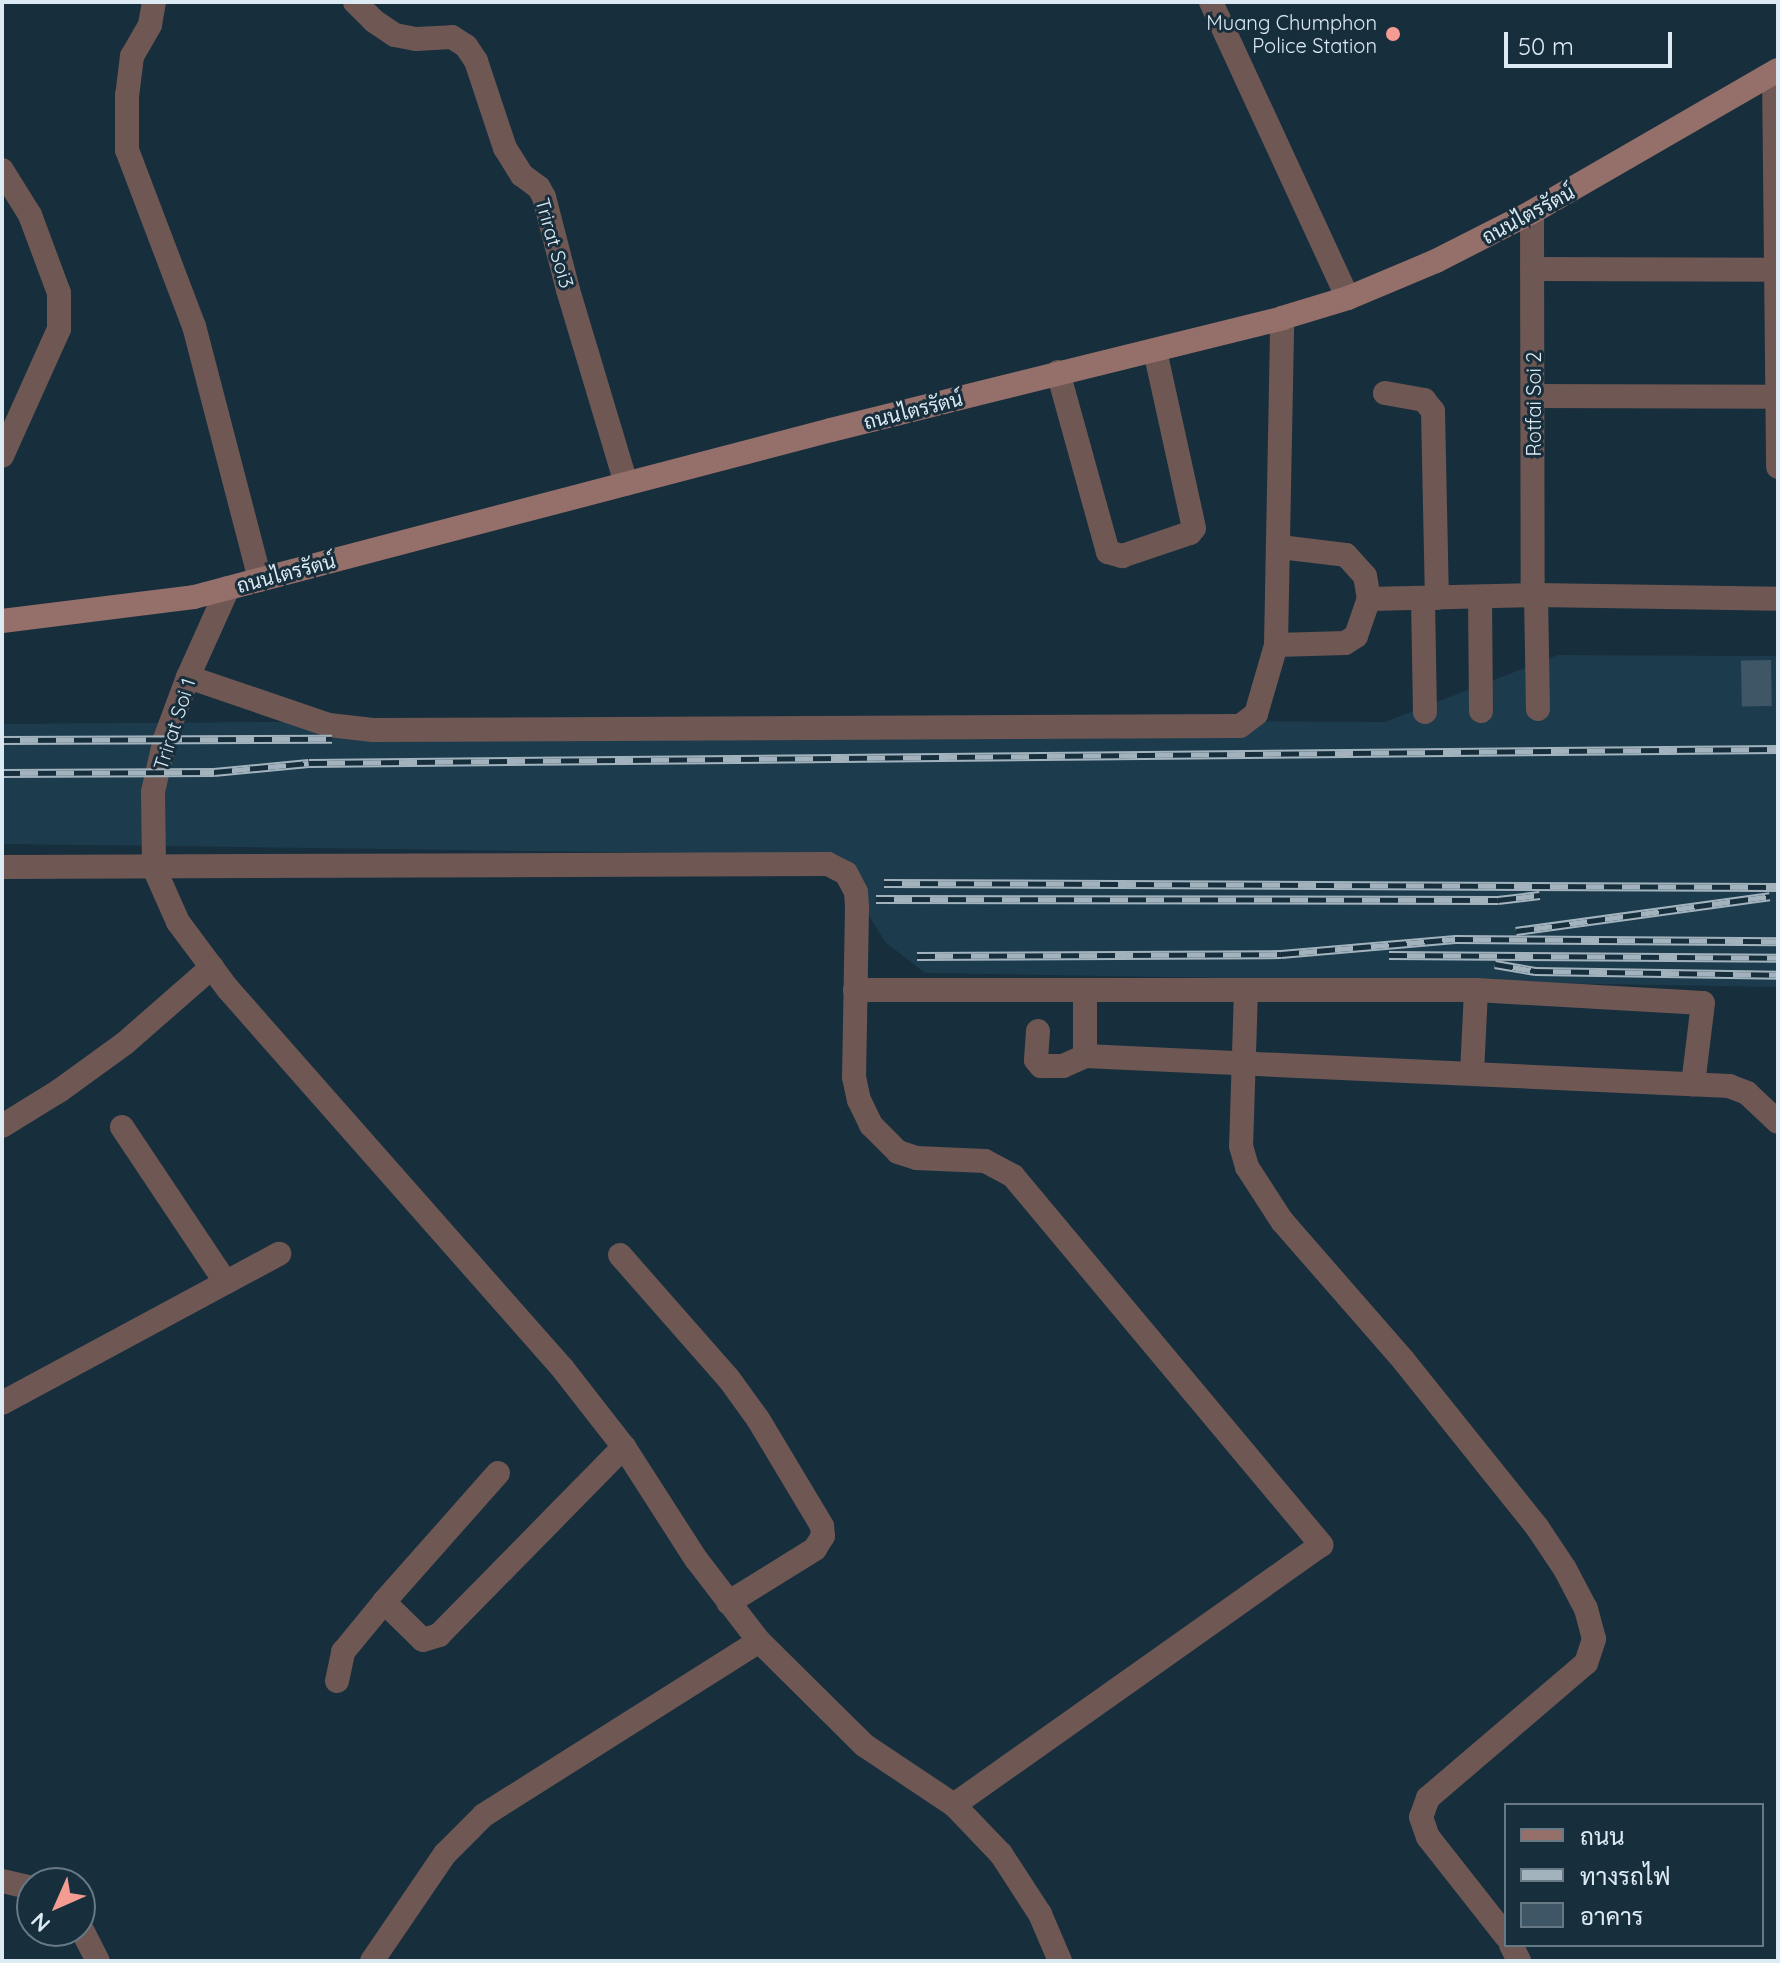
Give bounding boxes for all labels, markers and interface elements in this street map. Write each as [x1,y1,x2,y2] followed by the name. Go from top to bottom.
[1206,10,1377,57] place label: Muang Chumphon Police Station
[1508,16,1676,66] scale bar
[1384,25,1402,43] marker: Muang Chumphon Police Station
[1518,31,1574,61] text: 50 m
[1478,180,1578,248] street label: ถนนไตรรัตน์
[531,195,579,291] street label: Trirat Soi3
[1521,352,1545,456] street label: Rotfai Soi 2
[861,386,965,434] street label: ถนนไตรรัตน์
[234,548,338,598] street label: ถนนไตรรัตน์
[148,675,200,773] street label: Trirat Soi 1
[1504,1803,1764,1947] legend
[1580,1821,1625,1851] text: ถนน
[1580,1861,1671,1891] text: ทางรถไฟ
[16,1867,96,1947] north arrow
[1580,1901,1643,1931] text: อาคาร
[25,1907,56,1938] text: N

